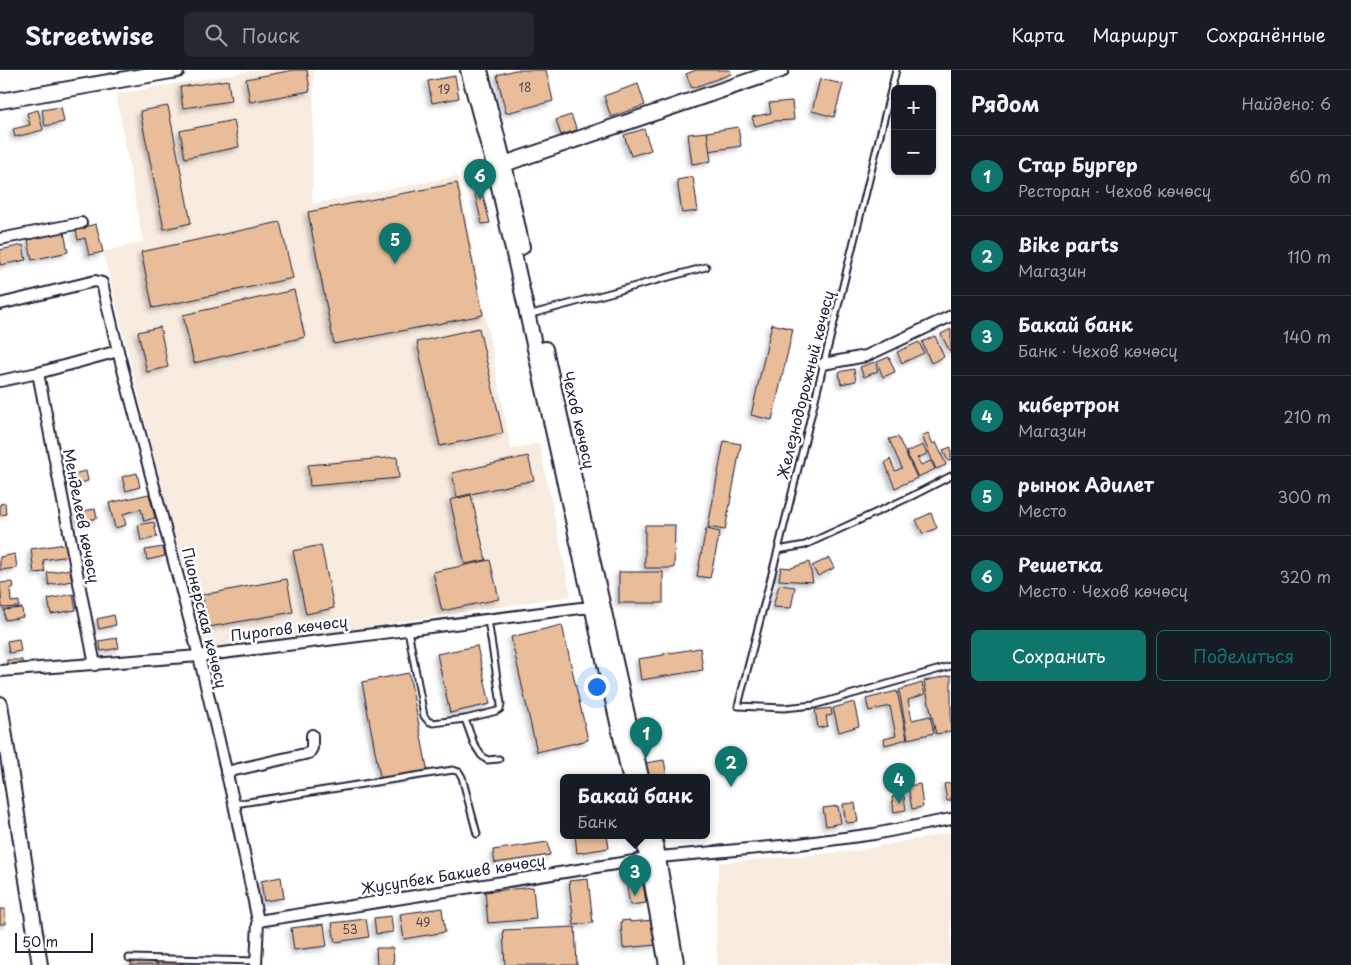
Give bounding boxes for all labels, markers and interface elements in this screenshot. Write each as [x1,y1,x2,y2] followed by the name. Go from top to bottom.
[184,12,534,57] search box
[25,17,154,53] text: Streetwise
[202,21,230,49] icon: search
[242,21,299,49] text: Поиск
[1012,21,1064,48] text: Карта
[1092,21,1178,48] text: Маршрут
[1206,21,1326,48] text: Сохранённые
[519,78,531,96] house number: 18
[438,80,450,98] house number: 19
[891,85,936,175] map controls
[891,85,936,130] button: +
[971,87,1039,119] text: Рядом
[1241,91,1331,115] text: Найдено: 6
[891,130,936,175] button: −
[1018,150,1138,178] text: Стар Бургер
[464,159,496,200] pin: 6
[983,164,991,188] text: 1
[1289,164,1331,188] text: 60 m
[1018,178,1211,202] text: Ресторан · Чехов көчөсү
[379,223,411,264] pin: 5
[1018,230,1119,258] text: Bike parts
[981,244,993,268] text: 2
[1288,244,1331,268] text: 110 m
[1018,258,1087,282] text: Магазин
[770,288,839,481] street label: Железнодорожный көчөсү
[1018,310,1133,338] text: Бакай банк
[982,324,992,348] text: 3
[1283,324,1331,348] text: 140 m
[1018,338,1178,362] text: Банк · Чехов көчөсү
[557,369,602,471] street label: Чехов көчөсү
[1018,390,1120,418] text: кибертрон
[982,404,992,428] text: 4
[1283,404,1331,428] text: 210 m
[1018,418,1087,442] text: Магазин
[58,447,107,585] street label: Менделеев көчөсү
[1018,470,1154,498] text: рынок Адилет
[982,484,992,508] text: 5
[1277,484,1331,508] text: 300 m
[1018,498,1067,522] text: Место
[177,545,234,691] street label: Пионерская көчөсү
[1018,550,1103,578] text: Решетка
[981,564,993,588] text: 6
[1280,564,1331,588] text: 320 m
[1018,578,1188,602] text: Место · Чехов көчөсү
[229,609,349,646] street label: Пирогов көчөсү
[971,630,1146,681] button: Сохранить
[1156,630,1331,681] button: Поделиться
[584,674,610,700] your location
[630,717,662,758] pin: 1
[715,746,747,787] pin: 2
[883,763,915,804] pin: 4
[560,774,710,839] popup
[578,781,692,809] text: Бакай банк
[578,809,617,833] text: Банк
[359,848,547,899] street label: Жусупбек Бакиев көчөсү
[619,855,651,896] pin: 3
[416,913,430,931] house number: 49
[342,920,358,938] house number: 53
[15,930,92,953] scale bar
[22,931,58,952] text: 50 m

